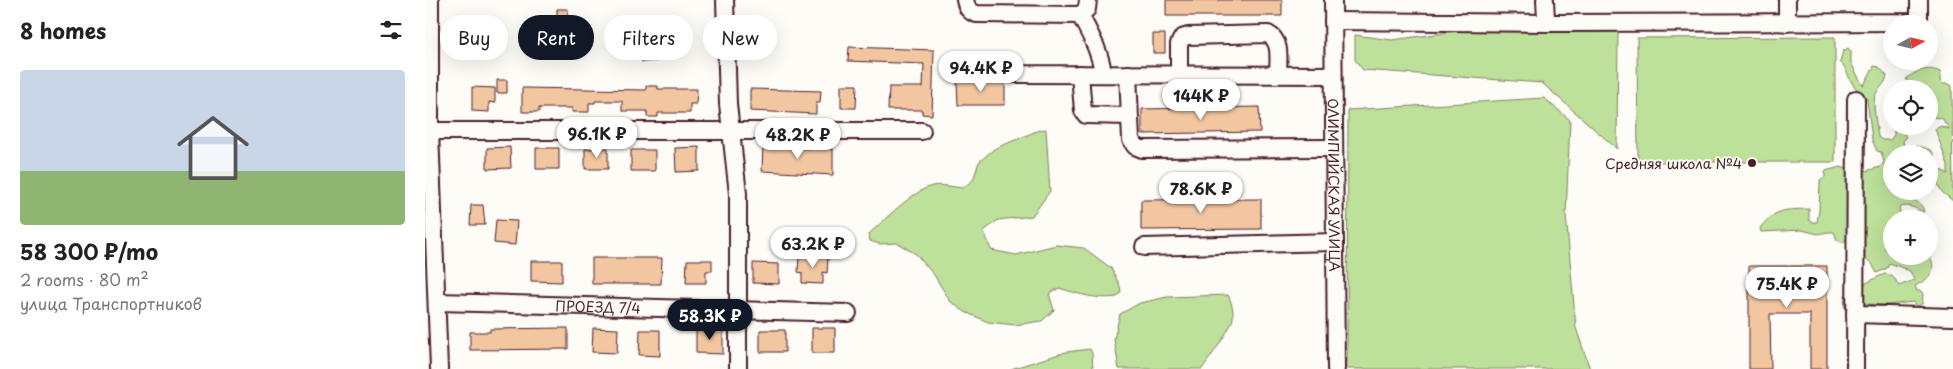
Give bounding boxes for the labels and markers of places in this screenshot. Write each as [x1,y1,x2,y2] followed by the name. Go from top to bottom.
[935,51,1027,93] pin: 94.4K ₽
[1160,78,1242,121] pin: 144K ₽
[551,116,643,159] pin: 96.1K ₽
[752,118,844,160] pin: 48.2K ₽
[1605,153,1742,174] place label: Средняя школа №4
[1746,157,1758,169] marker: Средняя школа №4
[1155,172,1247,214] pin: 78.6K ₽
[767,226,859,269] pin: 63.2K ₽
[1741,266,1833,309] pin: 75.4K ₽
[664,298,756,341] pin: 58.3K ₽

